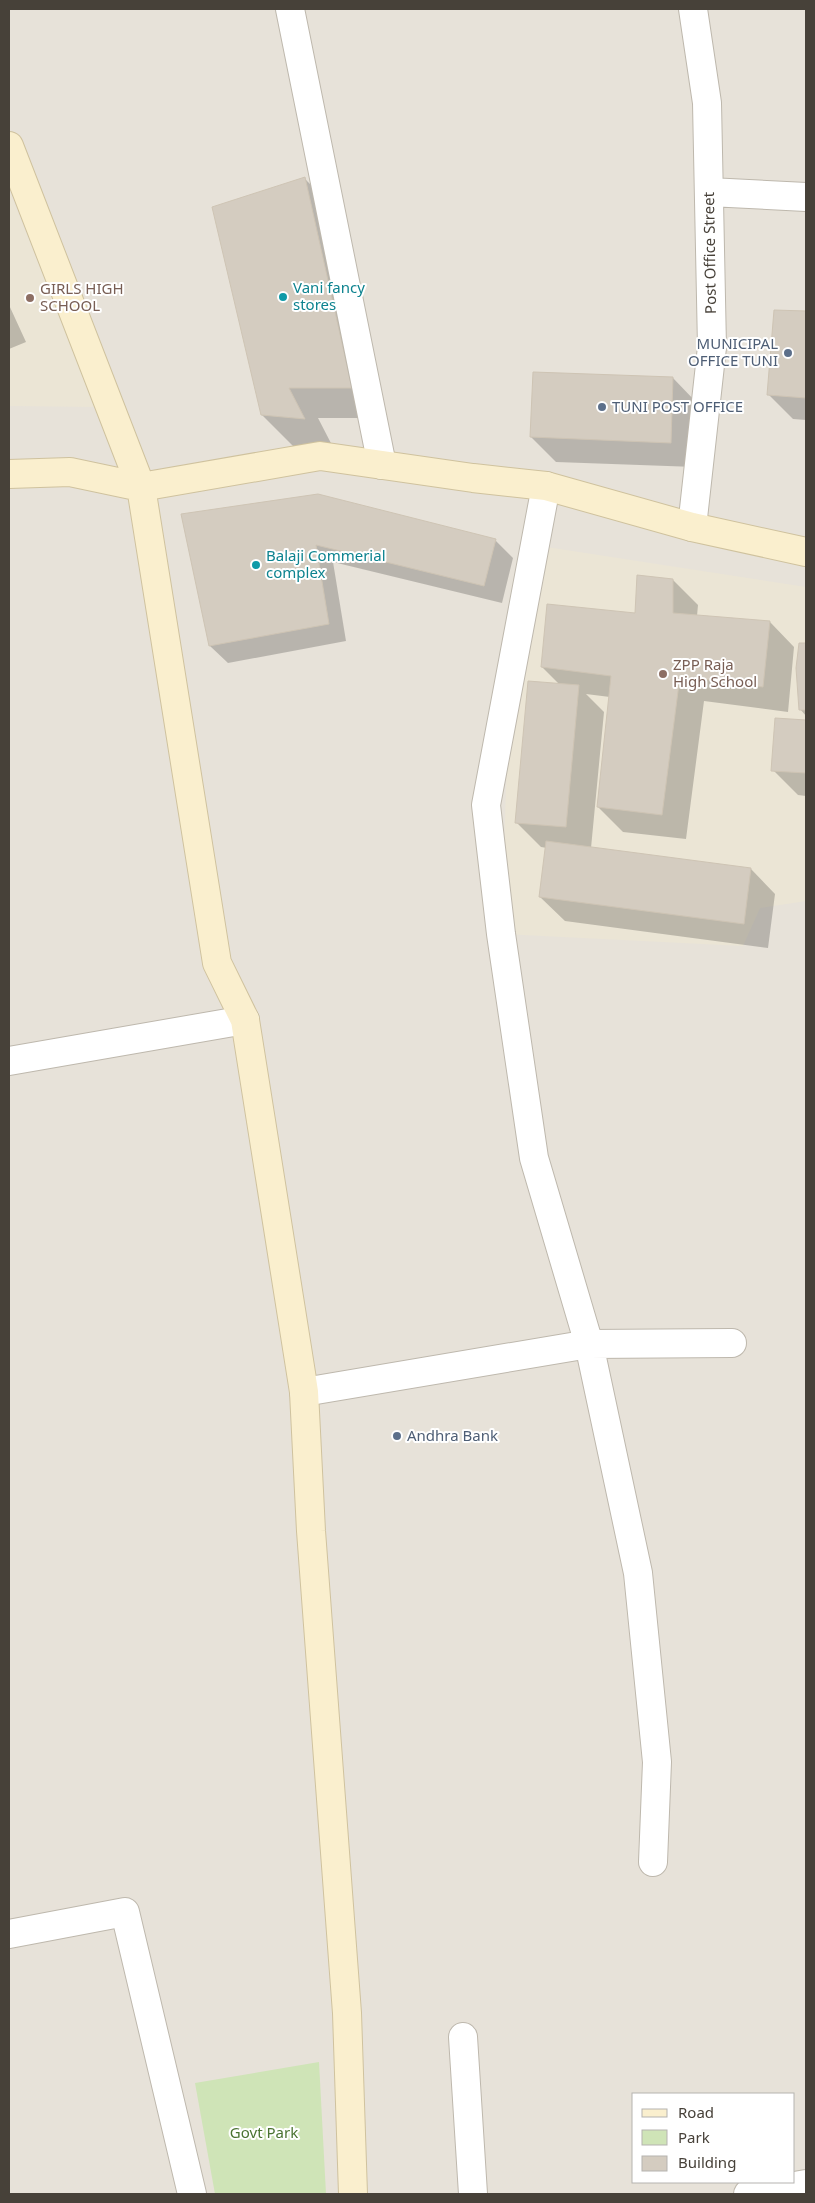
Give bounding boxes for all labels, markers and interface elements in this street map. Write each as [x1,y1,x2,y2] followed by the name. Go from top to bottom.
[698,191,720,314] street label: Post Office Street
[293,277,365,314] place label: Vani fancy stores
[40,278,124,315] place label: GIRLS HIGH SCHOOL
[277,291,289,303] marker: Vani fancy stores
[24,292,36,304] marker: GIRLS HIGH SCHOOL
[688,333,778,370] place label: MUNICIPAL OFFICE TUNI
[782,347,794,359] marker: MUNICIPAL OFFICE TUNI
[612,396,743,416] place label: TUNI POST OFFICE
[596,401,608,413] marker: TUNI POST OFFICE
[266,545,386,582] place label: Balaji Commerial complex
[250,559,262,571] marker: Balaji Commerial complex
[673,654,757,691] place label: ZPP Raja High School
[657,668,669,680] marker: ZPP Raja High School
[407,1425,498,1445] place label: Andhra Bank
[391,1430,403,1442] marker: Andhra Bank
[632,2093,795,2183] legend
[678,2102,714,2122] text: Road
[230,2122,298,2142] park label: Govt Park
[678,2127,710,2147] text: Park
[678,2152,736,2172] text: Building

